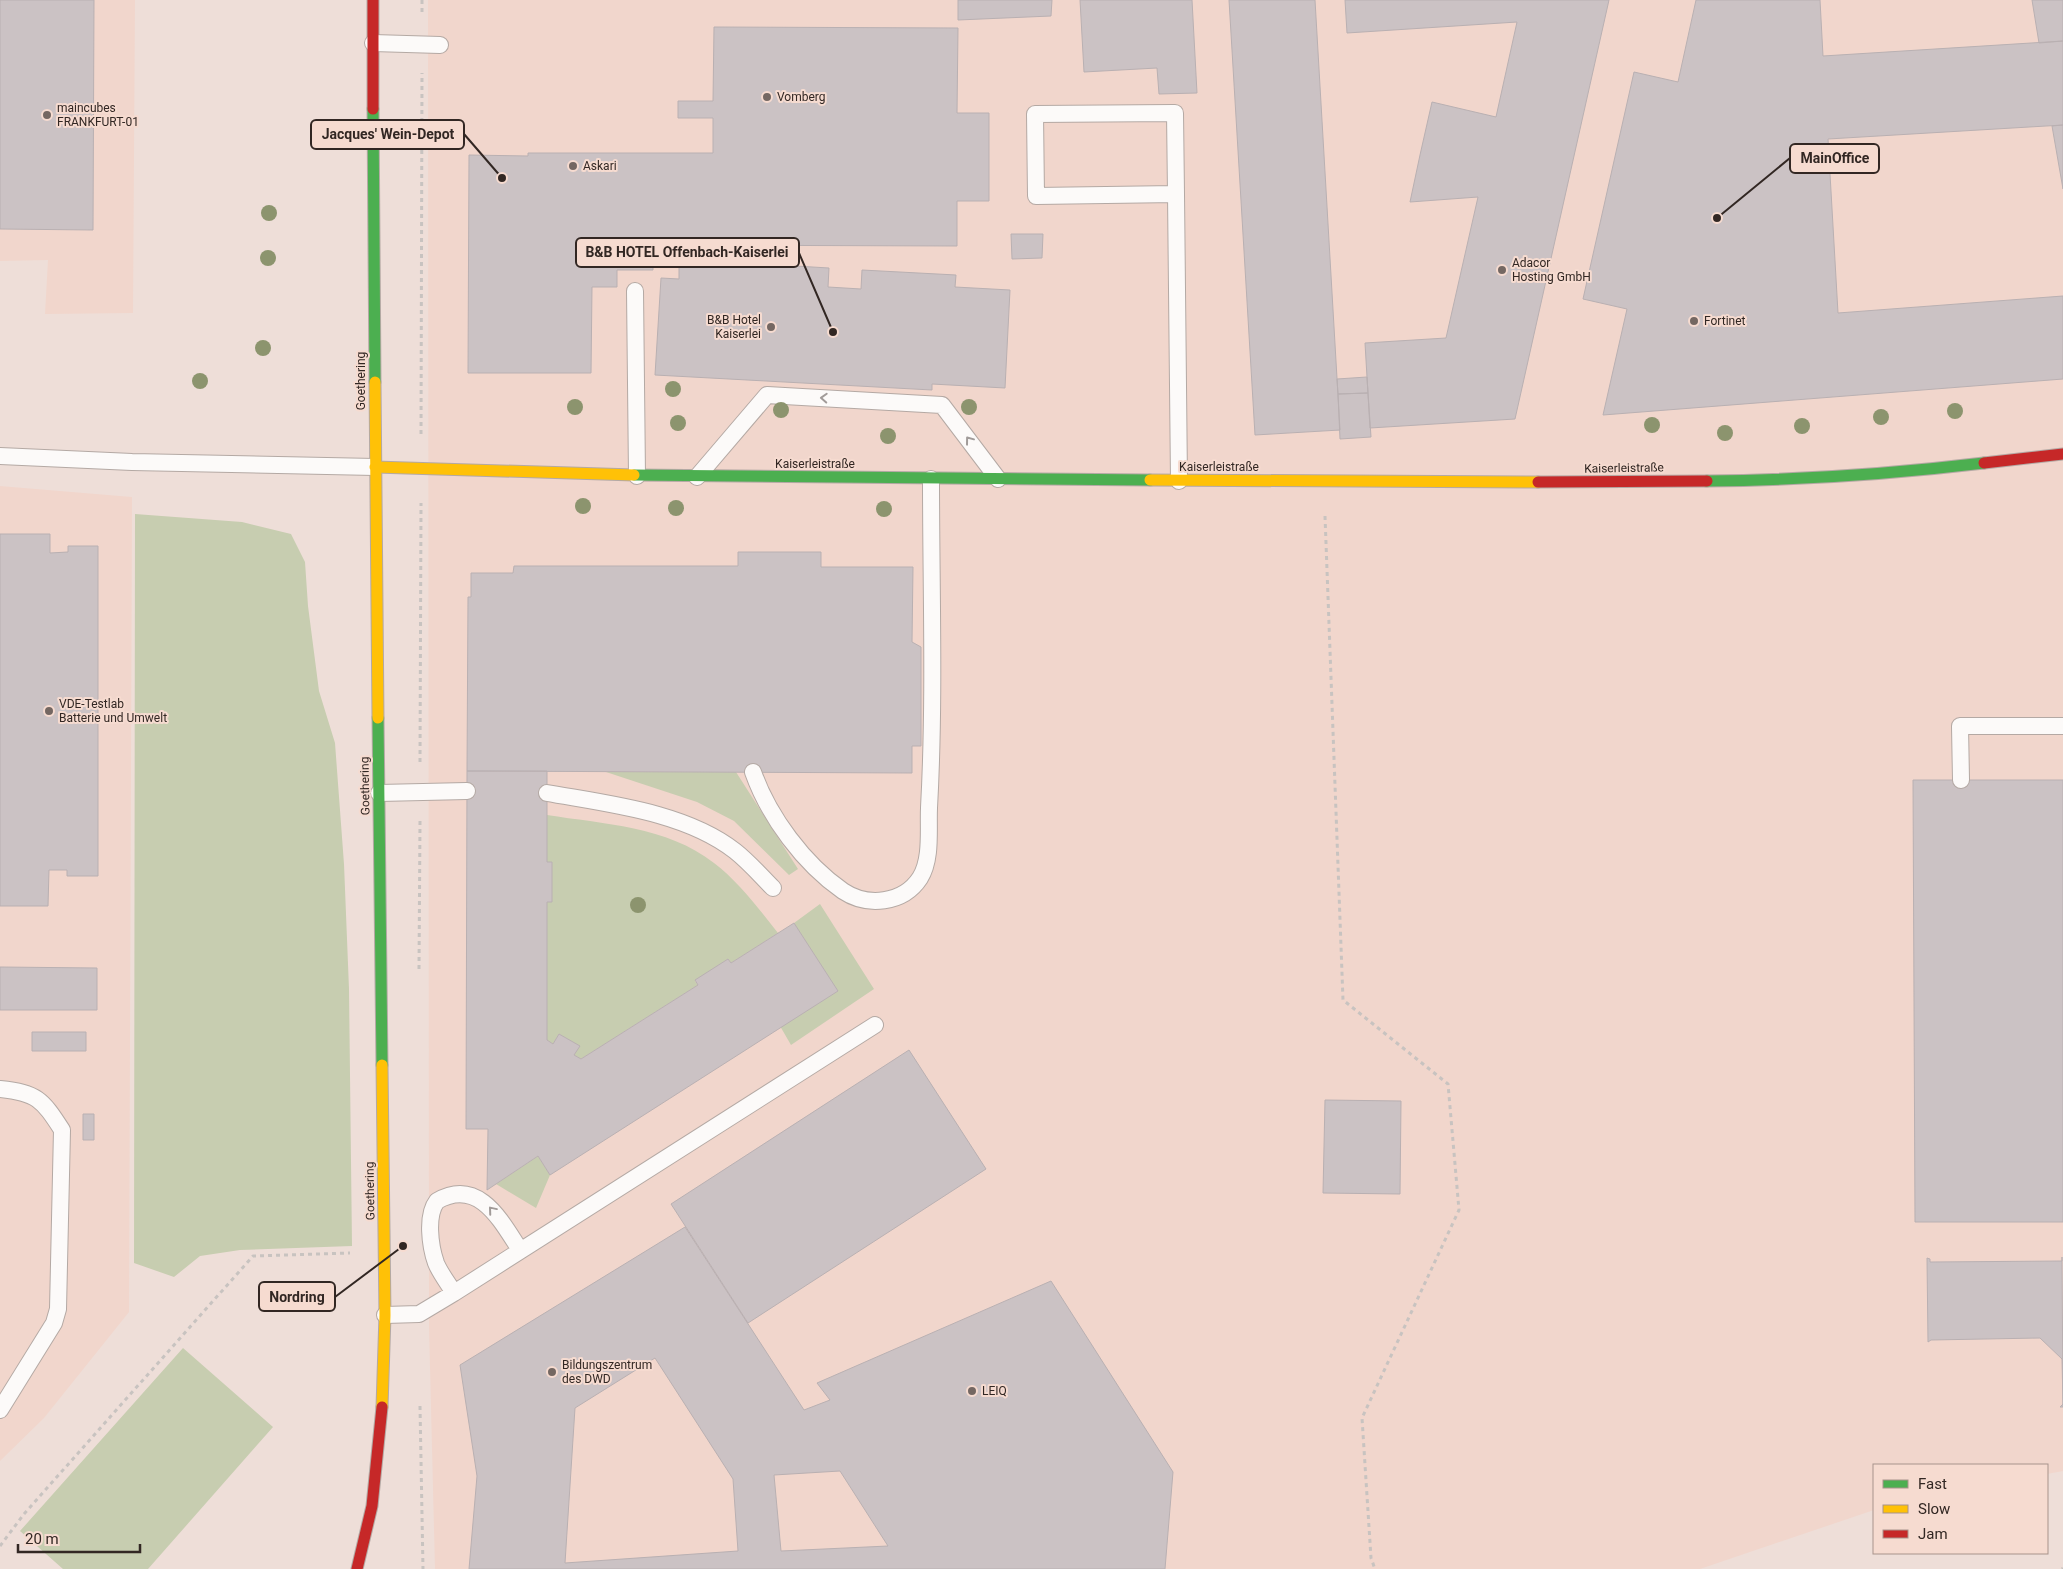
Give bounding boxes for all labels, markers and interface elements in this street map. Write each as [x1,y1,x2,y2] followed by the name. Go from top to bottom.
[777,90,826,104] place label: Vomberg
[761,91,773,103] marker: Vomberg
[57,101,139,129] place label: maincubes FRANKFURT-01
[41,109,53,121] marker: maincubes FRANKFURT-01
[311,120,464,149] callout: Jacques' Wein-Depot
[322,126,455,142] text: Jacques' Wein-Depot
[1790,144,1879,173] callout: MainOffice
[1801,150,1870,166] text: MainOffice
[583,159,617,173] place label: Askari
[567,160,579,172] marker: Askari
[576,238,799,267] callout: B&B HOTEL Offenbach-Kaiserlei
[585,244,789,260] text: B&B HOTEL Offenbach-Kaiserlei
[1512,256,1591,284] place label: Adacor Hosting GmbH
[1496,264,1508,276] marker: Adacor Hosting GmbH
[707,313,761,341] place label: B&B Hotel Kaiserlei
[1704,314,1746,328] place label: Fortinet
[1688,315,1700,327] marker: Fortinet
[765,321,777,333] marker: B&B Hotel Kaiserlei
[354,352,368,410] street label: Goethering
[820,393,828,404] one-way arrow
[966,437,974,446] one-way arrow
[775,457,855,471] street label: Kaiserleistraße
[1179,460,1259,474] street label: Kaiserleistraße
[1584,460,1664,476] street label: Kaiserleistraße
[59,697,167,725] place label: VDE-Testlab Batterie und Umwelt
[43,705,55,717] marker: VDE-Testlab Batterie und Umwelt
[357,757,373,815] street label: Goethering
[362,1162,378,1220] street label: Goethering
[490,1207,498,1216] one-way arrow
[259,1282,335,1311] callout: Nordring
[269,1289,325,1305] text: Nordring
[562,1358,652,1386] place label: Bildungszentrum des DWD
[546,1366,558,1378] marker: Bildungszentrum des DWD
[982,1384,1007,1398] place label: LEIQ
[966,1385,978,1397] marker: LEIQ
[1873,1464,2048,1554] legend
[1918,1475,1947,1493] text: Fast
[1918,1500,1950,1518] text: Slow
[18,1522,140,1554] scale bar
[1918,1525,1948,1543] text: Jam
[25,1530,59,1548] text: 20 m

